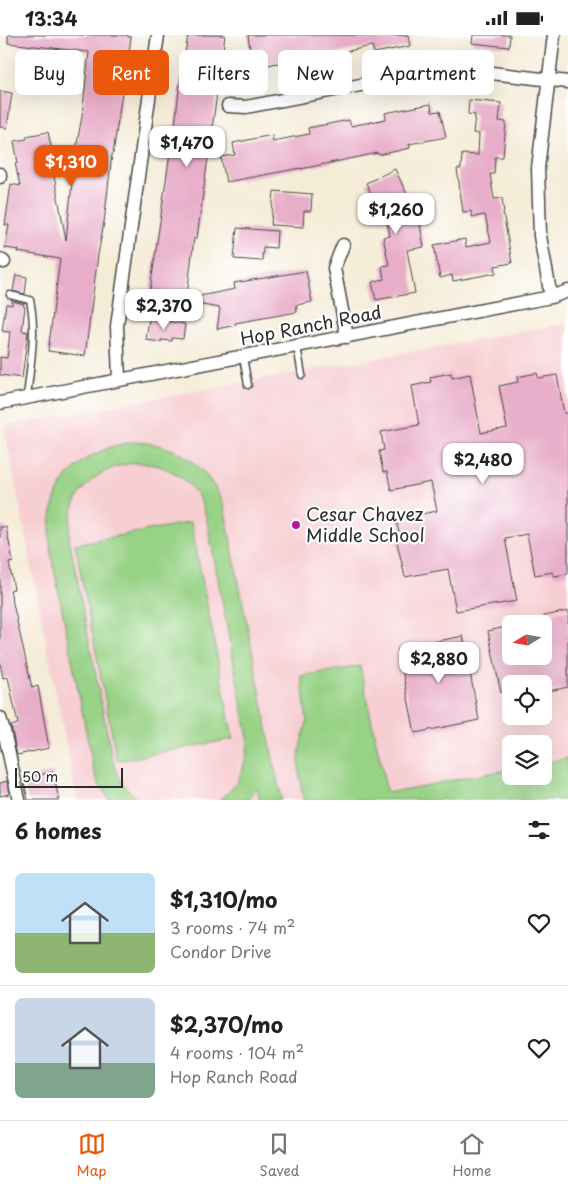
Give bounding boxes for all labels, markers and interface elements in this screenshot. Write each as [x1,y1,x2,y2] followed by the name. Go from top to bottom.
[25,4,78,32] text: 13:34
[15,50,83,95] chip: Buy
[93,50,169,95] chip: Rent
[179,50,268,95] chip: Filters
[278,50,352,95] chip: New
[362,50,494,95] chip: Apartment
[146,125,228,168] pin: $1,470
[160,130,214,154] text: $1,470
[30,145,112,187] pin: $1,310
[45,149,97,173] text: $1,310
[355,193,437,235] pin: $1,260
[369,197,424,221] text: $1,260
[123,289,205,331] pin: $2,370
[136,293,192,317] text: $2,370
[238,298,384,351] street label: Hop Ranch Road
[442,443,524,485] pin: $2,480
[454,447,512,471] text: $2,480
[306,500,425,548] place label: Cesar Chavez Middle School
[290,519,302,531] marker: Cesar Chavez Middle School
[502,615,552,665] north arrow
[502,615,552,785] map controls
[398,641,480,684] pin: $2,880
[410,646,468,670] text: $2,880
[502,675,552,725] button: locate
[502,735,552,785] button: layers
[15,765,122,788] scale bar
[22,766,58,787] text: 50 m
[15,814,101,846] text: 6 homes
[525,816,553,844] icon: filters
[170,883,277,915] text: $1,310/mo
[55,893,115,953] icon: home
[525,909,553,937] icon: heart
[170,915,295,939] text: 3 rooms · 74 m²
[170,939,271,963] text: Condor Drive
[170,1008,283,1040] text: $2,370/mo
[55,1018,115,1078] icon: home
[525,1034,553,1062] icon: heart
[170,1040,304,1064] text: 4 rooms · 104 m²
[170,1064,298,1088] text: Hop Ranch Road
[77,1130,106,1181] tab: Map
[260,1130,299,1181] tab: Saved
[452,1130,491,1181] tab: Home

